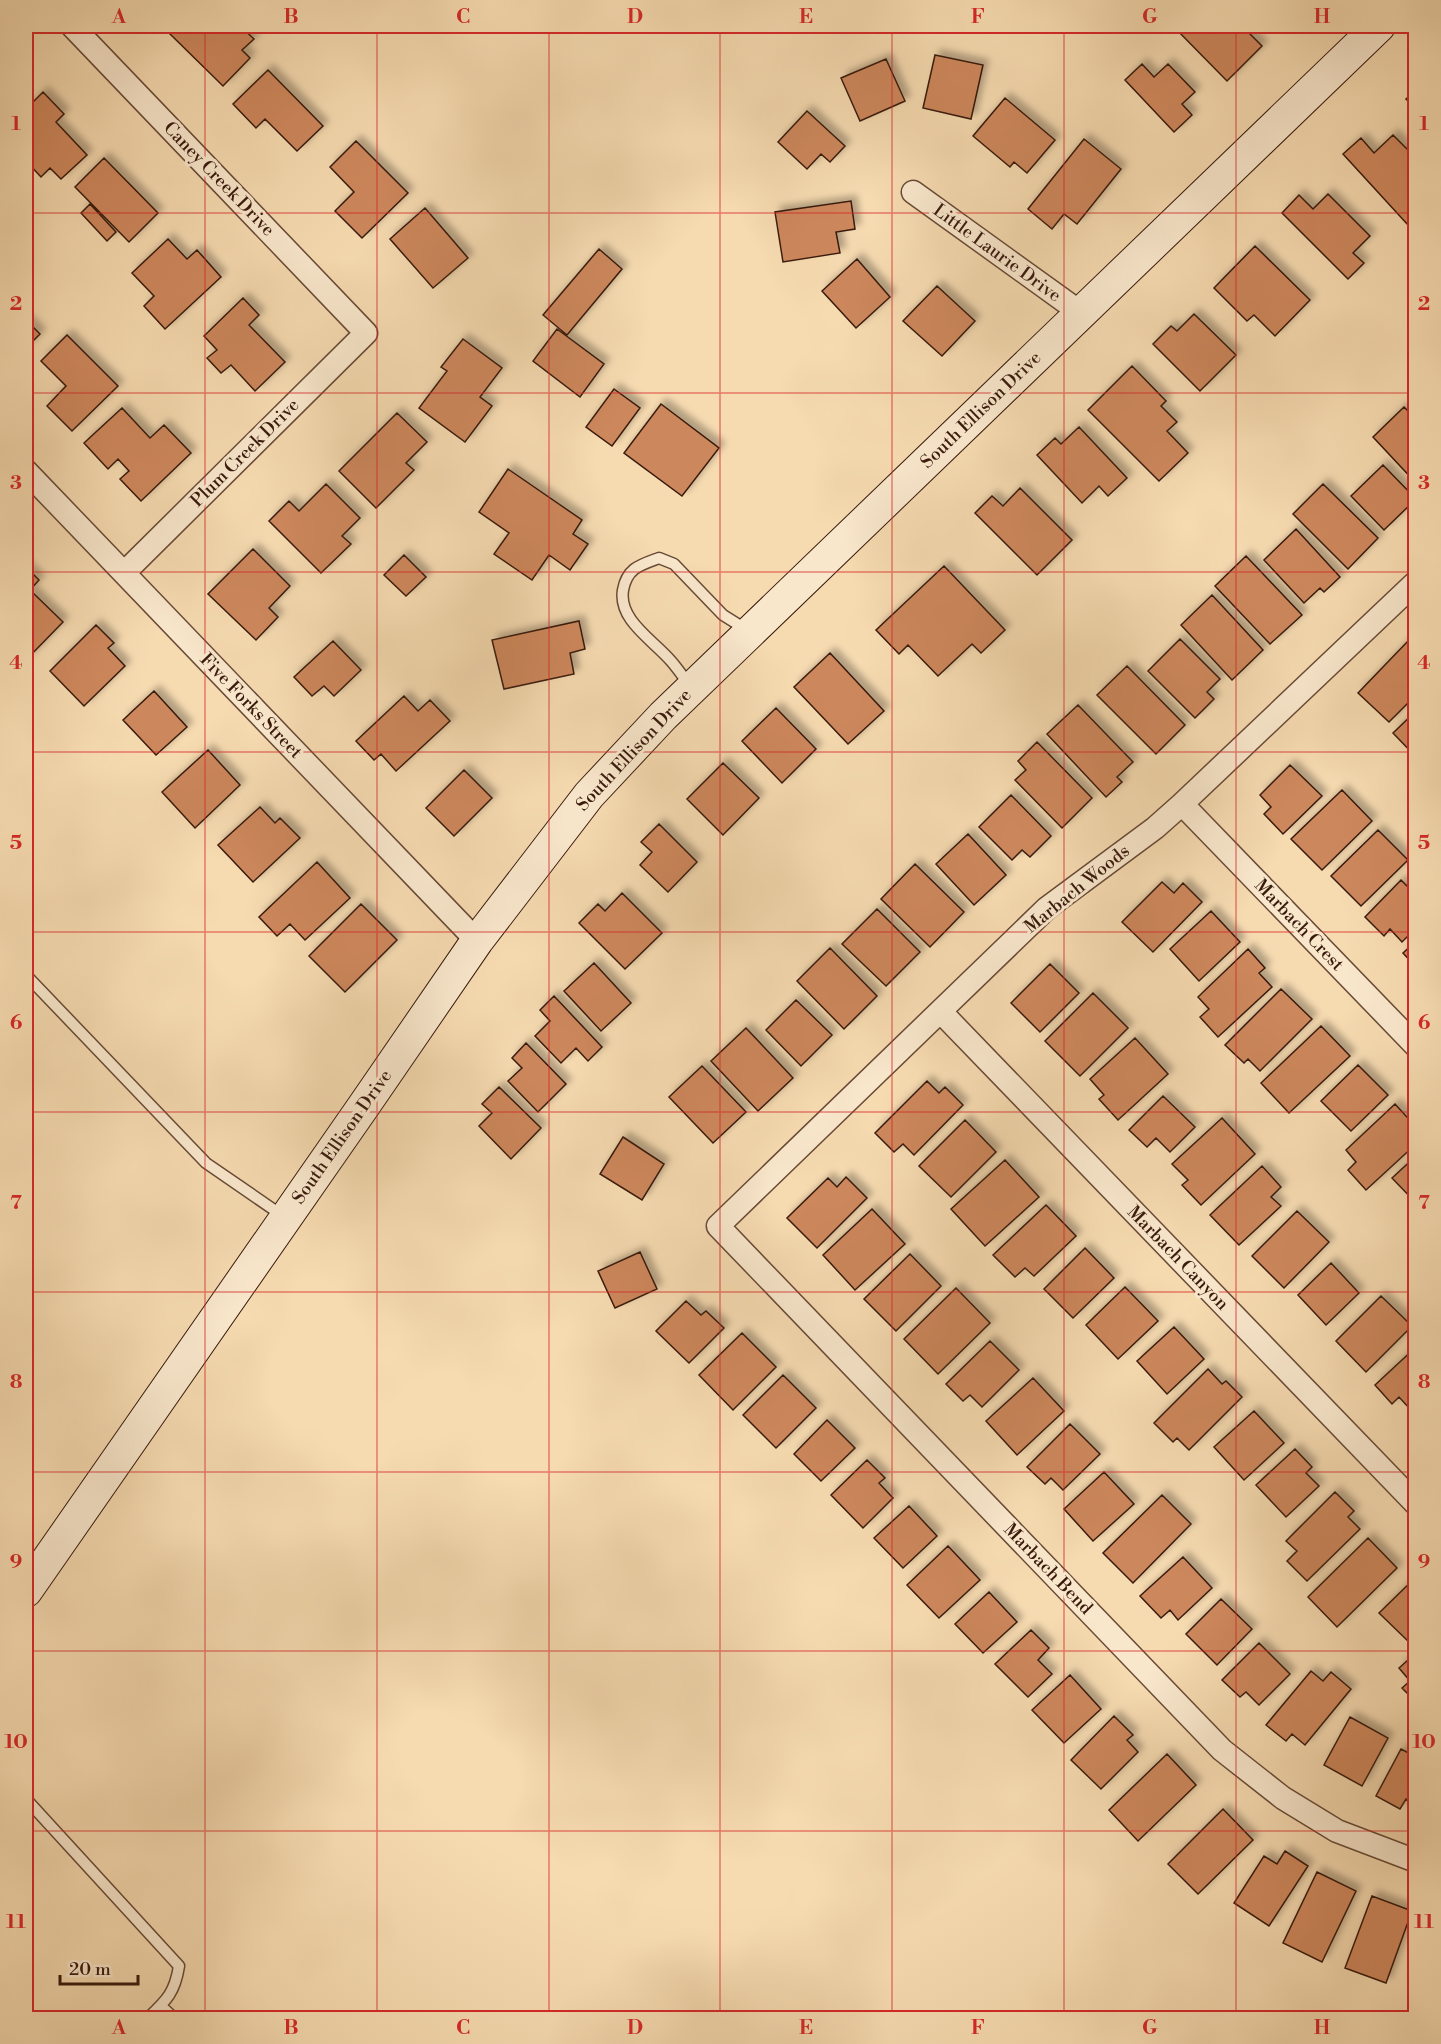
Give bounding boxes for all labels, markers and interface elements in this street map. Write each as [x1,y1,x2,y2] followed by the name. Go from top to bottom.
[111,5,127,30] text: A
[283,5,299,30] text: B
[456,5,470,30] text: C
[627,5,643,30] text: D
[799,5,813,30] text: E
[971,5,985,30] text: F
[1142,5,1158,30] text: G
[1314,5,1331,30] text: H
[11,112,21,137] text: 1
[1419,112,1429,137] text: 1
[158,117,280,241] street label: Caney Creek Drive
[928,199,1066,307] street label: Little Laurie Drive
[10,292,22,317] text: 2
[1418,292,1430,317] text: 2
[916,346,1046,474] street label: South Ellison Drive
[186,394,304,512] street label: Plum Creek Drive
[10,471,22,496] text: 3
[1418,471,1430,496] text: 3
[195,648,308,764] street label: Five Forks Street
[9,651,23,676] text: 4
[1417,651,1431,676] text: 4
[571,684,697,816] street label: South Ellison Drive
[10,831,22,856] text: 5
[1418,831,1430,856] text: 5
[1020,839,1134,938] street label: Marbach Woods
[1249,874,1349,976] street label: Marbach Crest
[10,1011,23,1036] text: 6
[1418,1011,1431,1036] text: 6
[287,1065,397,1209] street label: South Ellison Drive
[10,1191,22,1216] text: 7
[1418,1191,1430,1216] text: 7
[1122,1201,1234,1315] street label: Marbach Canyon
[10,1370,23,1395] text: 8
[1418,1370,1431,1395] text: 8
[999,1519,1098,1620] street label: Marbach Bend
[10,1550,22,1575] text: 9
[1418,1550,1430,1575] text: 9
[4,1730,28,1755] text: 10
[1412,1730,1436,1755] text: 10
[6,1910,26,1935] text: 11
[1414,1910,1434,1935] text: 11
[60,1948,138,1986] scale bar
[69,1958,111,1981] text: 20 m
[111,2016,127,2041] text: A
[283,2016,299,2041] text: B
[456,2016,470,2041] text: C
[627,2016,643,2041] text: D
[799,2016,813,2041] text: E
[971,2016,985,2041] text: F
[1142,2016,1158,2041] text: G
[1314,2016,1331,2041] text: H

